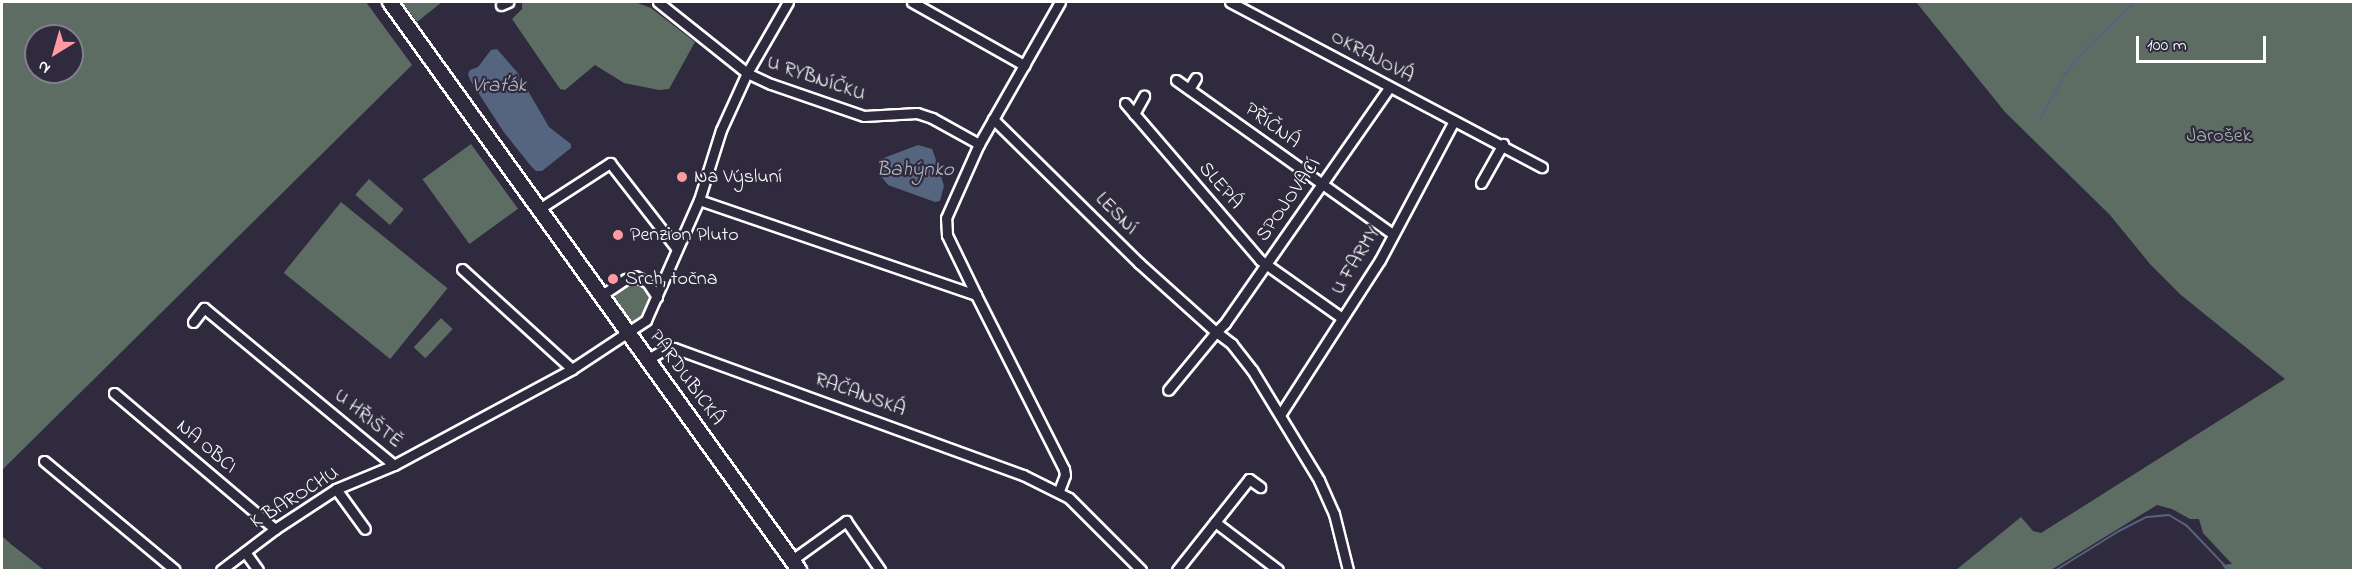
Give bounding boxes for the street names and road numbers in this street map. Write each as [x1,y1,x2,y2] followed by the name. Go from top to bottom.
[1326,25,1418,89] street label: OKRAJOVÁ
[763,51,869,107] street label: U RYBNÍČKU
[1239,98,1305,154] street label: PŘÍČNÁ
[1251,154,1327,246] street label: SPOJOVACÍ
[1193,157,1247,215] street label: SLEPÁ
[1090,188,1142,240] street label: LESNÍ
[1326,223,1386,299] street label: U FARMY
[643,326,729,430] street label: PARDUBICKÁ
[811,367,909,423] street label: RAČANSKÁ
[329,384,407,454] street label: U HŘIŠTĚ
[171,415,241,479] street label: NA OBCI
[246,461,344,535] street label: K BAROCHU

